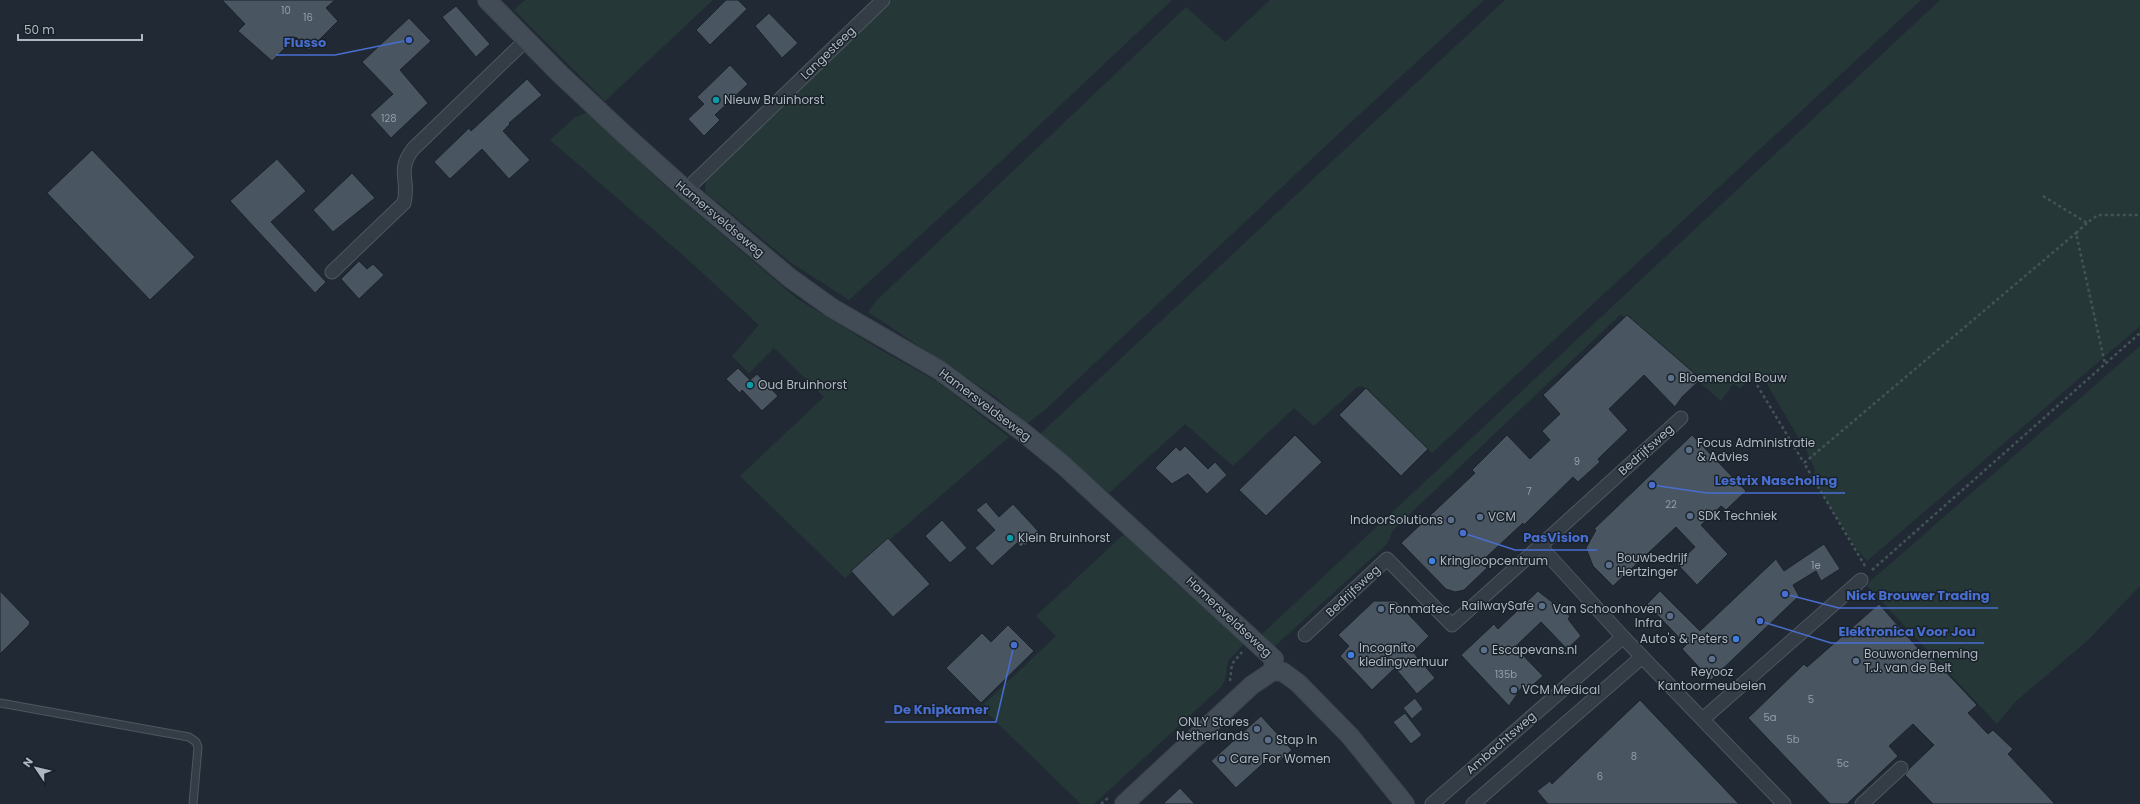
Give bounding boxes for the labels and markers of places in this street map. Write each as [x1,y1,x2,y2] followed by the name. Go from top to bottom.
[276,30,335,55] callout: Flusso
[724,91,824,108] place label: Nieuw Bruinhorst
[711,95,721,105] marker: Nieuw Bruinhorst
[1679,369,1787,386] place label: Bloemendal Bouw
[1666,373,1676,383] marker: Bloemendal Bouw
[758,376,847,393] place label: Oud Bruinhorst
[745,380,755,390] marker: Oud Bruinhorst
[1697,434,1815,465] place label: Focus Administratie & Advies
[1684,445,1694,455] marker: Focus Administratie & Advies
[1707,468,1845,493] callout: Lestrix Nascholing
[1698,507,1778,524] place label: SDK Techniek
[1488,508,1516,525] place label: VCM
[1350,511,1443,528] place label: IndoorSolutions
[1685,511,1695,521] marker: SDK Techniek
[1475,512,1485,522] marker: VCM
[1446,515,1456,525] marker: IndoorSolutions
[1515,525,1597,550] callout: PasVision
[1018,529,1110,546] place label: Klein Bruinhorst
[1005,533,1015,543] marker: Klein Bruinhorst
[1617,549,1688,580] place label: Bouwbedrijf Hertzinger
[1440,552,1548,569] place label: Kringloopcentrum
[1427,556,1437,566] marker: Kringloopcentrum
[1604,560,1614,570] marker: Bouwbedrijf Hertzinger
[1839,583,1998,608] callout: Nick Brouwer Trading
[1461,597,1534,614] place label: RailwaySafe
[1389,600,1450,617] place label: Fonmatec
[1553,600,1662,631] place label: Van Schoonhoven Infra
[1537,601,1547,611] marker: RailwaySafe
[1376,604,1386,614] marker: Fonmatec
[1665,611,1675,621] marker: Van Schoonhoven Infra
[1831,618,1984,643] callout: Elektronica Voor Jou
[1640,630,1728,647] place label: Auto's & Peters
[1731,634,1741,644] marker: Auto's & Peters
[1359,639,1449,670] place label: Incognito kledingverhuur
[1492,641,1577,658] place label: Escapevans.nl
[1479,645,1489,655] marker: Escapevans.nl
[1864,645,1978,676] place label: Bouwonderneming T.J. van de Belt
[1346,650,1356,660] marker: Incognito kledingverhuur
[1707,654,1717,664] marker: Reyooz Kantoormeubelen
[1851,656,1861,666] marker: Bouwonderneming T.J. van de Belt
[1658,663,1766,694] place label: Reyooz Kantoormeubelen
[1522,681,1600,698] place label: VCM Medical
[1509,685,1519,695] marker: VCM Medical
[885,697,996,722] callout: De Knipkamer
[1176,713,1249,744] place label: ONLY Stores Netherlands
[1252,724,1262,734] marker: ONLY Stores Netherlands
[1276,731,1317,748] place label: Stap In
[1263,735,1273,745] marker: Stap In
[1230,750,1331,767] place label: Care For Women
[1217,754,1227,764] marker: Care For Women

